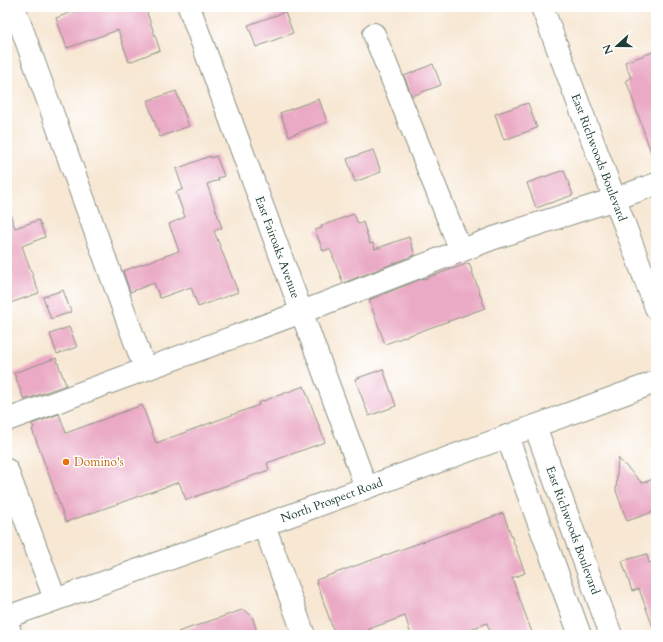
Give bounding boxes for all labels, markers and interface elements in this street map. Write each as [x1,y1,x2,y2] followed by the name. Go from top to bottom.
[597,26,637,66] north arrow
[599,42,617,57] text: N
[568,91,631,224] street label: East Richwoods Boulevard
[251,194,304,301] street label: East Fairoaks Avenue
[74,454,124,470] place label: Domino's
[61,457,71,467] marker: Domino's
[542,464,604,597] street label: East Richwoods Boulevard
[278,474,385,526] street label: North Prospect Road

